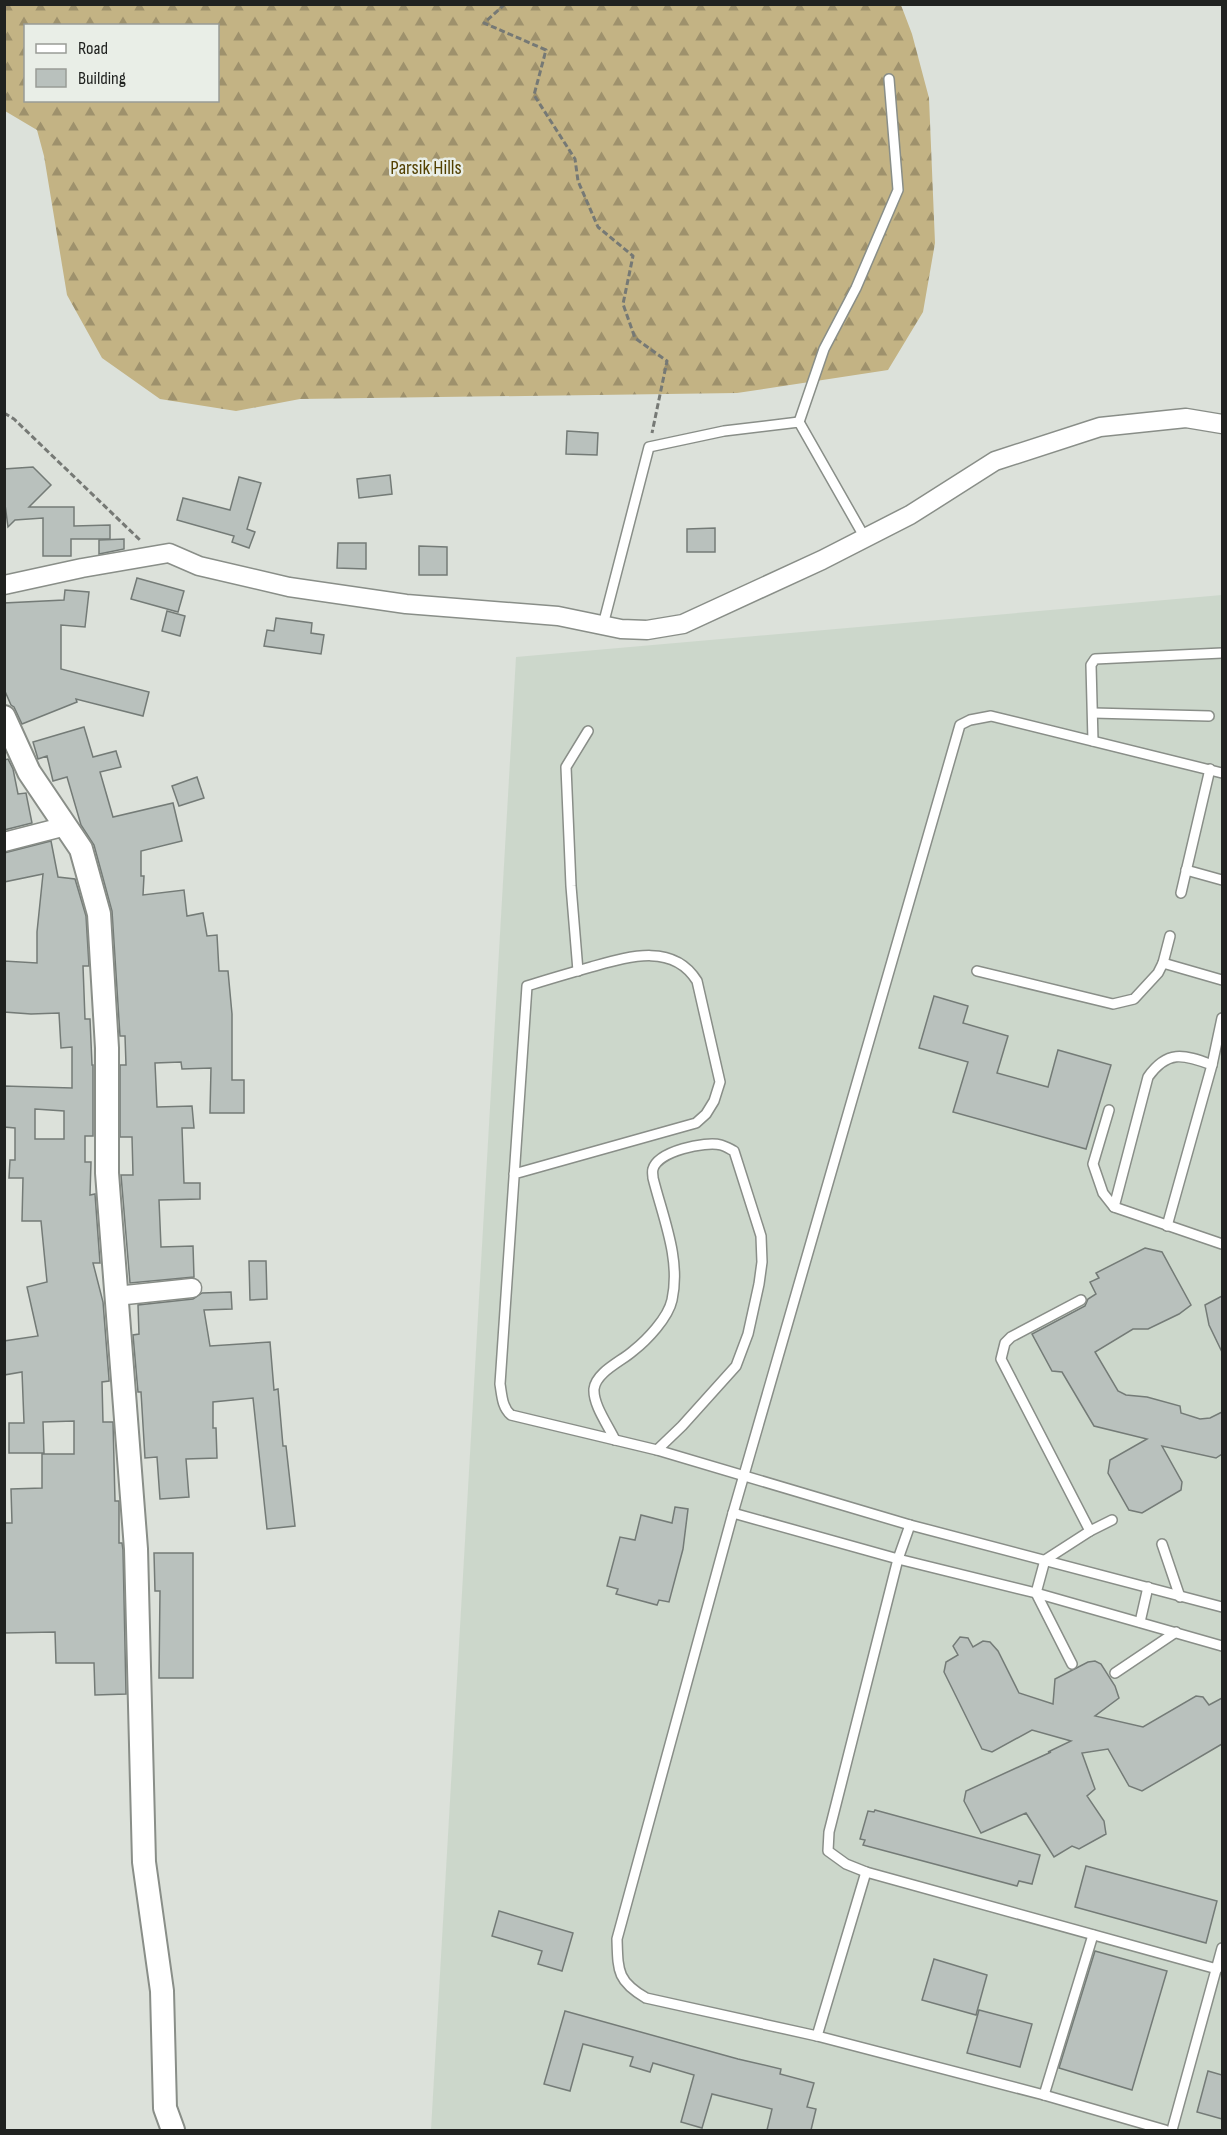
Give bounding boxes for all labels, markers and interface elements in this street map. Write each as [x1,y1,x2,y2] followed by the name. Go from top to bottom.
[24,24,219,102] legend
[78,38,108,59] text: Road
[78,68,126,89] text: Building
[390,156,462,180] park label: Parsik Hills

